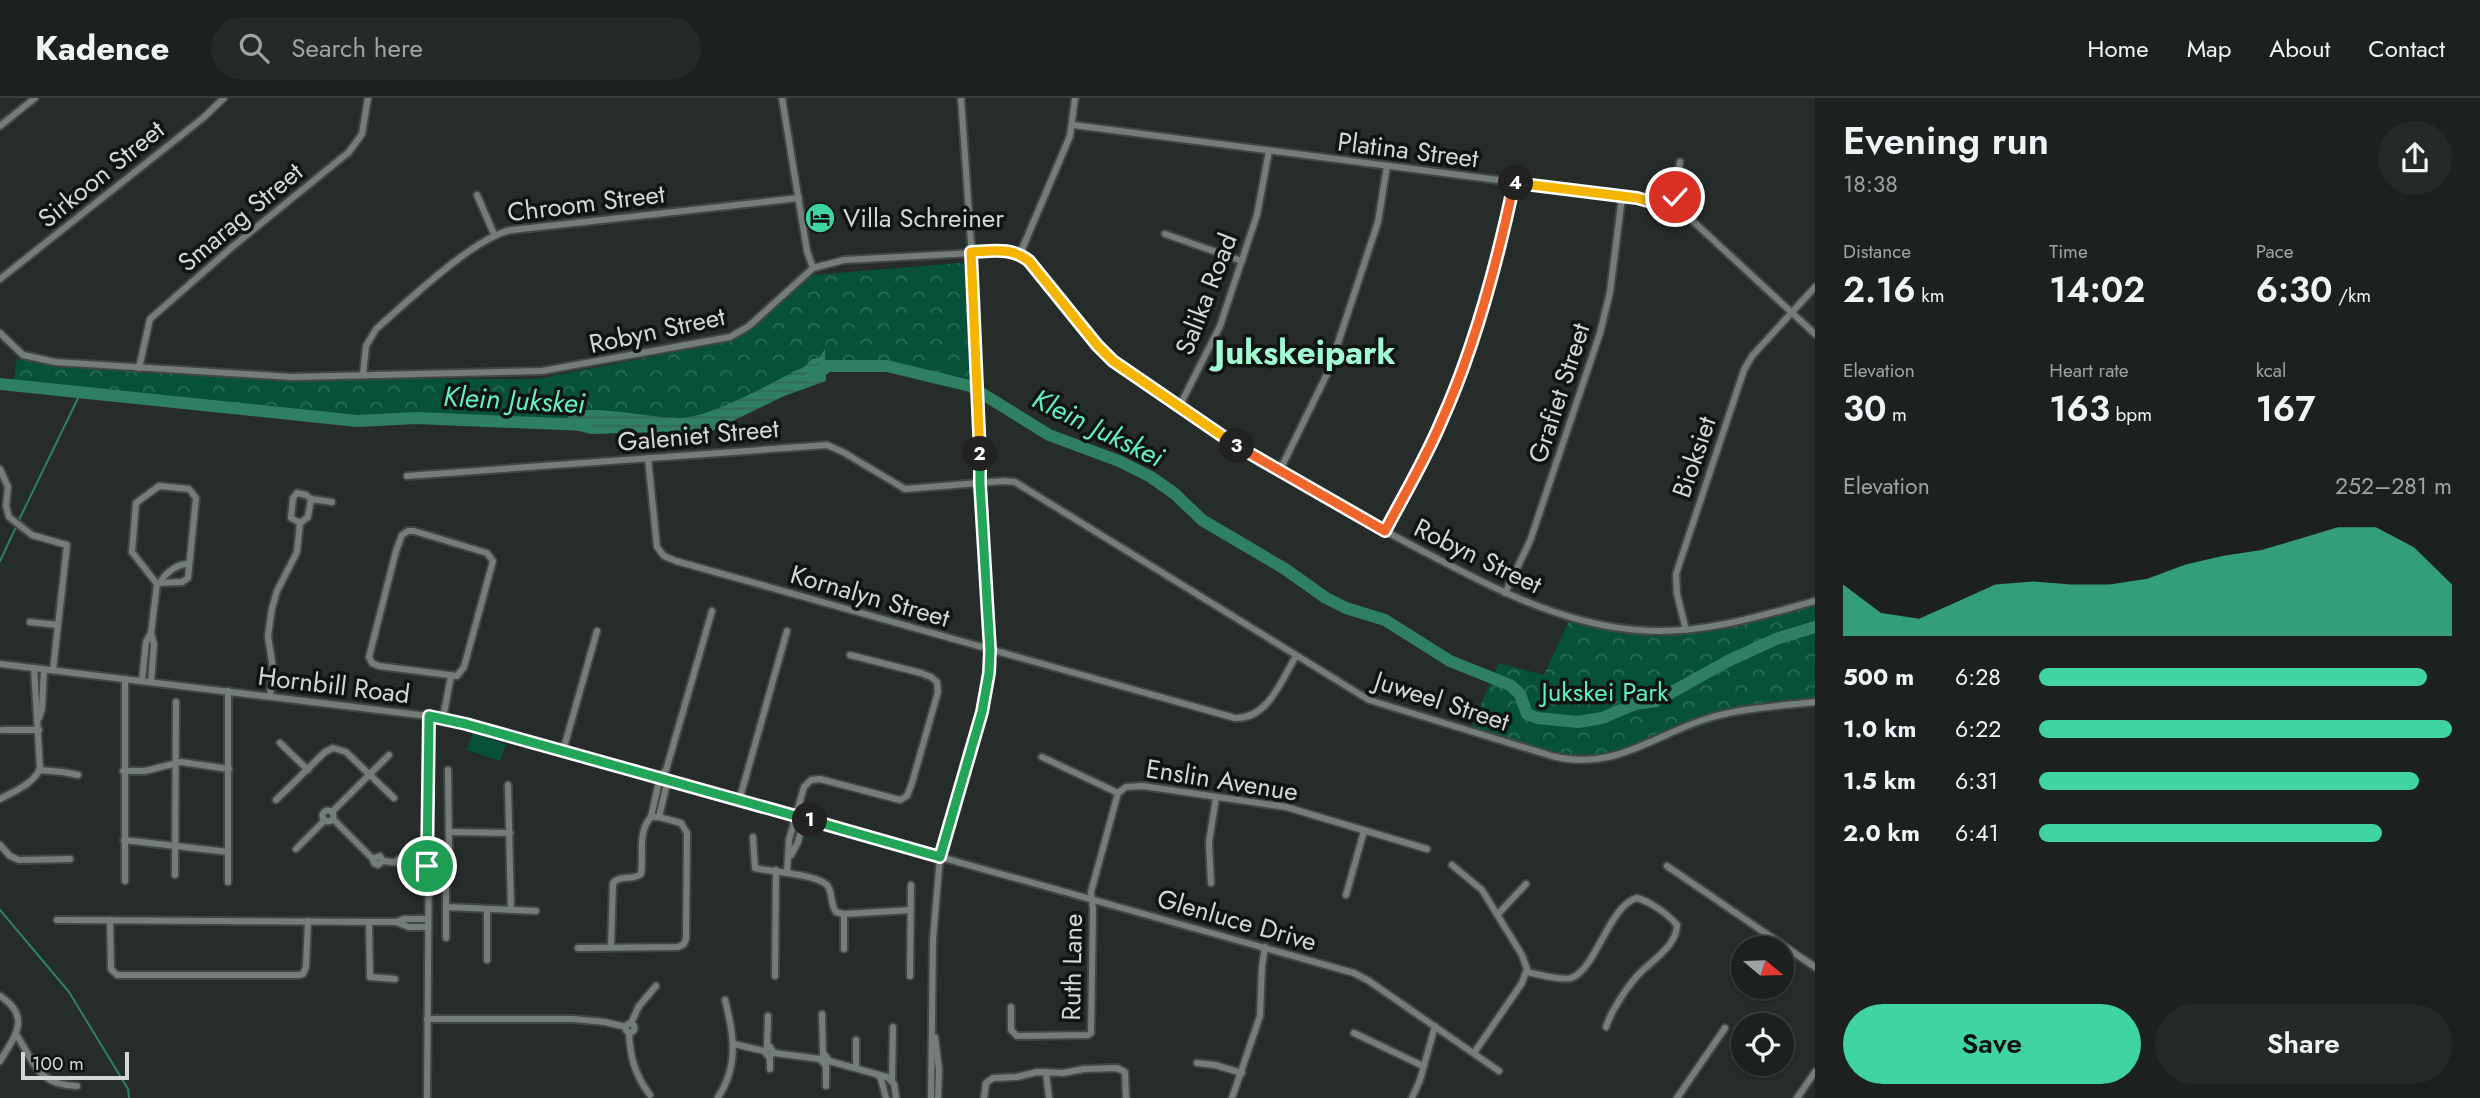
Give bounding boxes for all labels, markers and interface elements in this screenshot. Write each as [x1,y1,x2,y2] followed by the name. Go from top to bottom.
[211,17,701,80] search box
[35,25,169,72] text: Kadence
[235,29,273,67] icon: search
[291,29,423,67] text: Search here
[2087,31,2149,66] text: Home
[2187,31,2231,66] text: Map
[2269,31,2330,66] text: About
[2368,31,2445,66] text: Contact
[30,111,173,237] street label: Sirkoon Street
[1843,113,2049,168] text: Evening run
[2378,121,2452,195] button: share
[1335,123,1481,178] street label: Platina Street
[169,153,311,281] street label: Smarag Street
[1498,166,1534,200] pin: 4
[1645,167,1705,227] pin
[1843,167,1898,201] text: 18:38
[1509,169,1522,196] text: 4
[505,174,668,232] street label: Chroom Street
[1656,178,1694,216] icon: check
[843,199,1004,237] place label: Villa Schreiner
[803,201,837,235] hotel icon: Villa Schreiner
[1165,228,1247,360] street label: Salika Road
[1843,238,1911,265] text: Distance
[2049,238,2088,265] text: Time
[2256,238,2294,265] text: Pace
[1843,265,1916,315] text: 2.16
[2049,265,2145,315] text: 14:02
[2256,265,2332,315] text: 6:30
[1916,282,1945,309] text: km
[2332,282,2371,309] text: /km
[585,297,729,363] street label: Robyn Street
[1518,317,1600,468] street label: Grafiet Street
[1208,329,1396,376] district label: Jukskeipark
[1843,357,1915,384] text: Elevation
[2049,357,2129,384] text: Heart rate
[2256,357,2286,384] text: kcal
[442,376,587,424] water label: Klein Jukskei
[1025,379,1171,478] water label: Klein Jukskei
[1843,384,1886,434] text: 30
[2049,384,2110,434] text: 163
[2256,384,2316,434] text: 167
[1886,401,1907,428] text: m
[2110,401,2152,428] text: bpm
[616,409,781,461] street label: Galeniet Street
[1662,410,1726,503] street label: Bioksiet
[1220,428,1254,464] pin: 3
[1231,432,1242,459] text: 3
[962,436,998,472] pin: 2
[973,440,986,467] text: 2
[1843,469,1930,503] text: Elevation
[2335,469,2452,503] text: 252–281 m
[1408,509,1549,604] street label: Robyn Street
[786,555,955,637] street label: Kornalyn Street
[256,657,412,713] street label: Hornbill Road
[1367,660,1515,741] street label: Juweel Street
[1843,660,1914,694] text: 500 m
[1955,660,2001,694] text: 6:28
[1538,673,1669,711] park label: Jukskei Park
[1843,712,1916,746] text: 1.0 km
[1955,712,2001,746] text: 6:22
[1143,749,1301,811] street label: Enslin Avenue
[1843,764,1916,798] text: 1.5 km
[1955,764,1998,798] text: 6:31
[792,802,828,838] pin: 1
[805,806,814,833] text: 1
[1843,816,1920,850] text: 2.0 km
[1955,816,1999,850] text: 6:41
[397,836,457,896] pin
[408,847,446,885] icon: arrive
[1153,879,1321,961] street label: Glenluce Drive
[1052,913,1092,1021] street label: Ruth Lane
[1731,936,1794,999] north arrow
[1731,936,1794,1076] map controls
[1843,1004,2141,1084] button: Save
[2155,1004,2452,1084] button: Share
[1731,1013,1794,1076] button: locate
[21,1049,130,1081] scale bar
[32,1050,84,1077] text: 100 m

